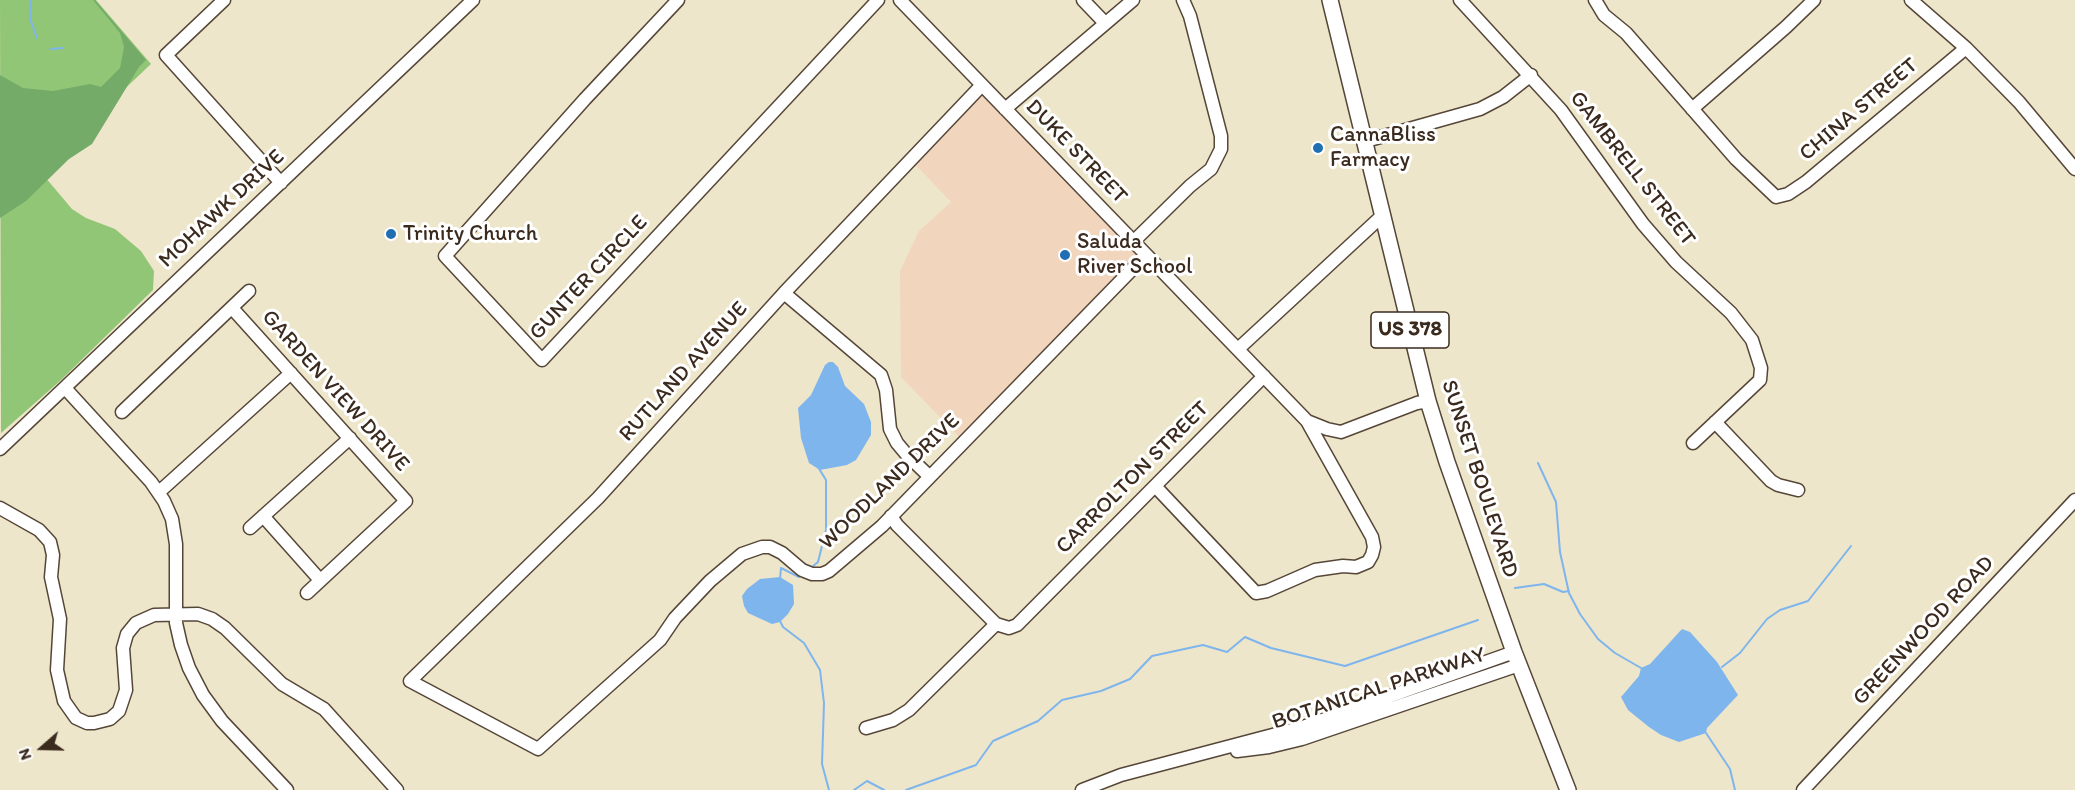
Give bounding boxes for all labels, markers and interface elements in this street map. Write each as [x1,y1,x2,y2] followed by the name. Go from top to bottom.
[1794,53,1924,167] street label: CHINA STREET
[1563,86,1701,252] street label: GAMBRELL STREET
[1020,94,1132,210] street label: DUKE STREET
[1330,122,1436,174] place label: CannaBliss Farmacy
[1311,141,1325,155] marker: CannaBliss Farmacy
[154,144,290,274] street label: MOHAWK DRIVE
[524,210,654,346] street label: GUNTER CIRCLE
[403,221,538,247] place label: Trinity Church
[384,227,398,241] marker: Trinity Church
[1077,229,1192,280] place label: Saluda River School
[1058,248,1072,262] marker: Saluda River School
[614,297,754,447] street label: RUTLAND AVENUE
[255,305,415,477] street label: GARDEN VIEW DRIVE
[1371,312,1449,348] road number: US 378
[1435,377,1523,581] street label: SUNSET BOULEVARD
[1051,396,1215,560] street label: CARROLTON STREET
[814,408,966,556] street label: WOODLAND DRIVE
[1848,551,2000,711] street label: GREENWOOD ROAD
[1269,642,1489,736] street label: BOTANICAL PARKWAY
[12,718,72,778] north arrow
[14,746,35,763] text: N

